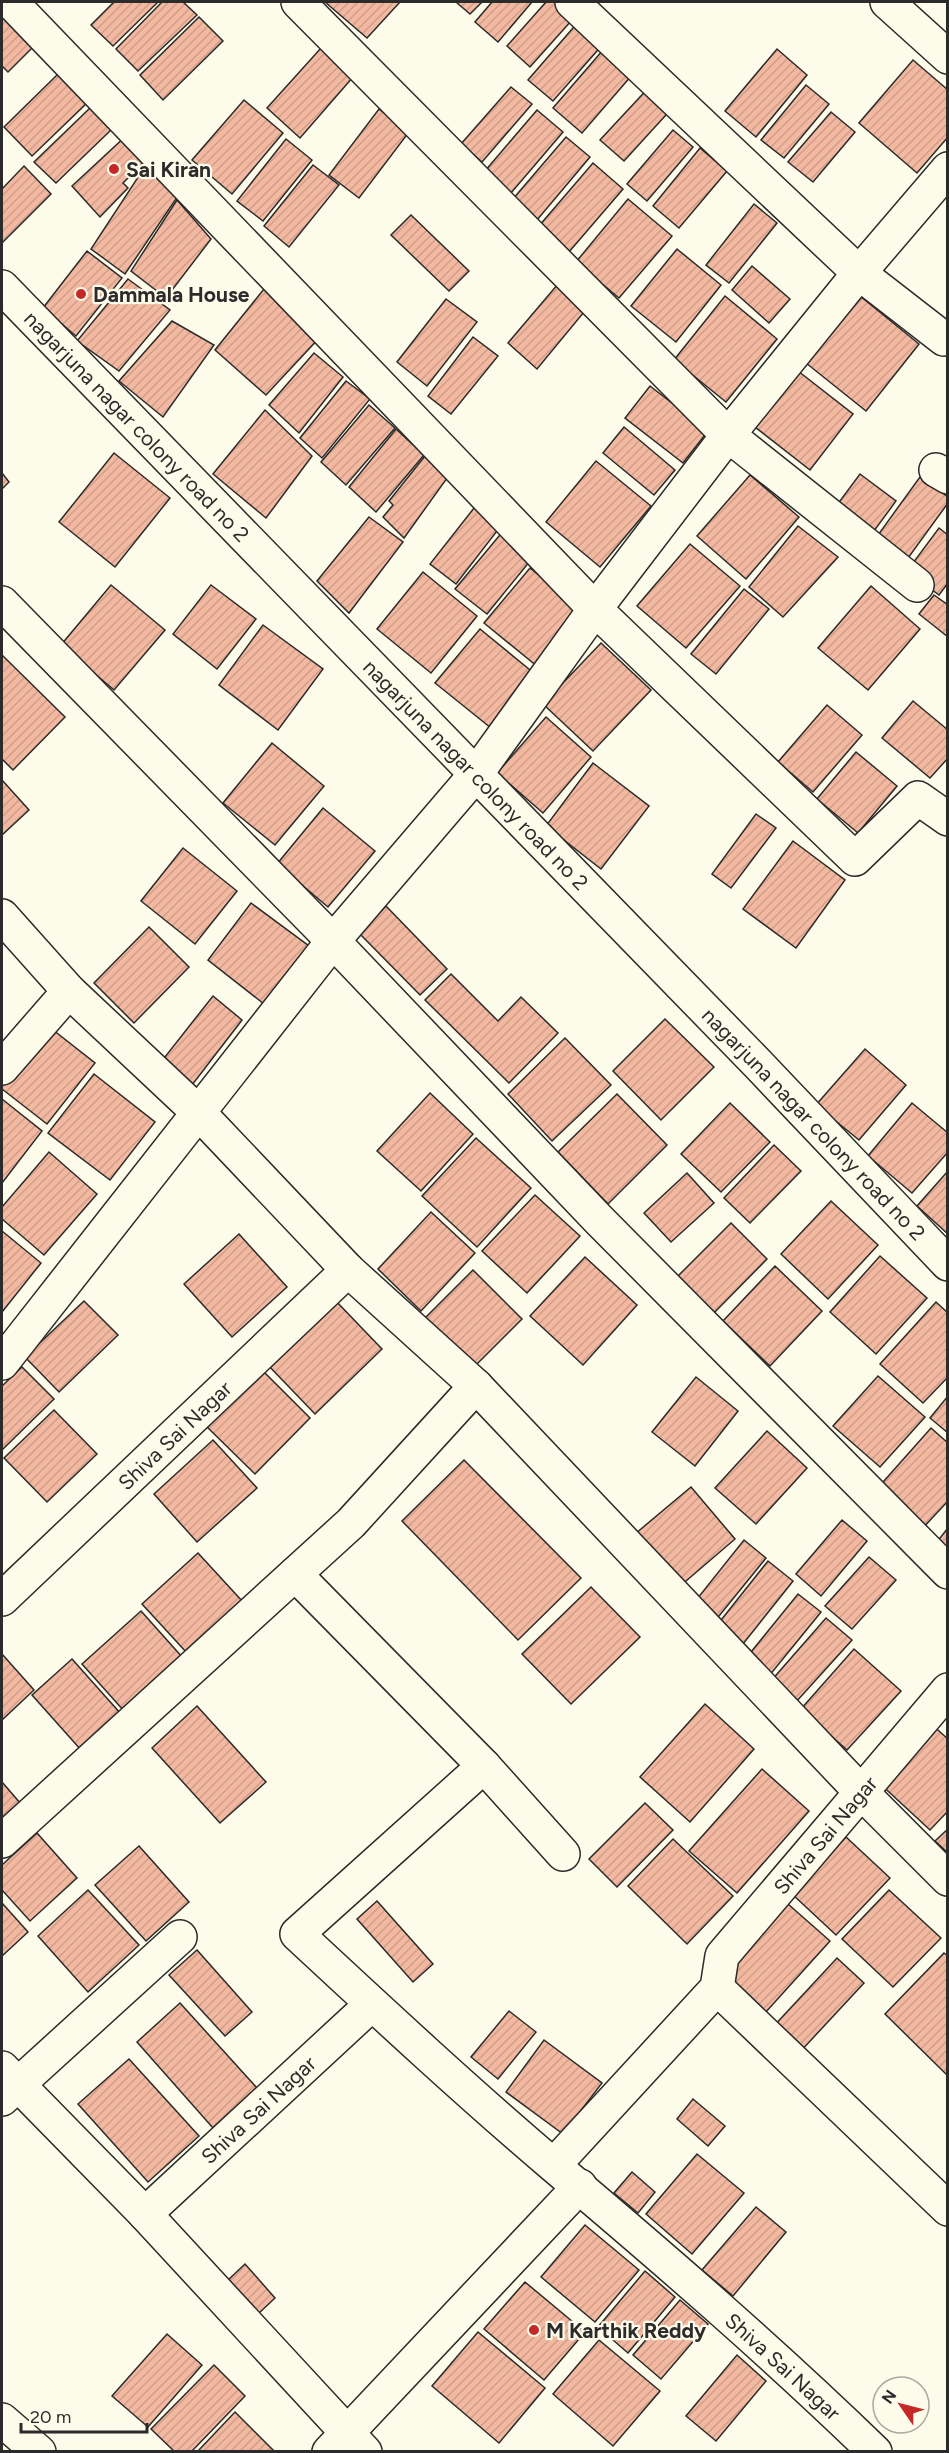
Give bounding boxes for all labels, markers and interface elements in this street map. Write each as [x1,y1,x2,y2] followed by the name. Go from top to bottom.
[126,157,211,182] place label: Sai Kiran
[107,162,121,176] marker: Sai Kiran
[93,282,250,307] place label: Dammala House
[74,287,88,301] marker: Dammala House
[20,306,255,547] street label: nagarjuna nagar colony road no 2
[358,654,594,895] street label: nagarjuna nagar colony road no 2
[697,1002,931,1245] street label: nagarjuna nagar colony road no 2
[113,1375,236,1495] street label: Shiva Sai Nagar
[768,1771,882,1899] street label: Shiva Sai Nagar
[196,2050,320,2168] street label: Shiva Sai Nagar
[721,2307,846,2425] street label: Shiva Sai Nagar
[546,2318,707,2343] place label: M Karthik Reddy
[527,2323,541,2337] marker: M Karthik Reddy
[871,2375,931,2435] north arrow
[878,2386,900,2407] text: N
[21,2396,147,2434] scale bar
[30,2406,71,2428] text: 20 m

